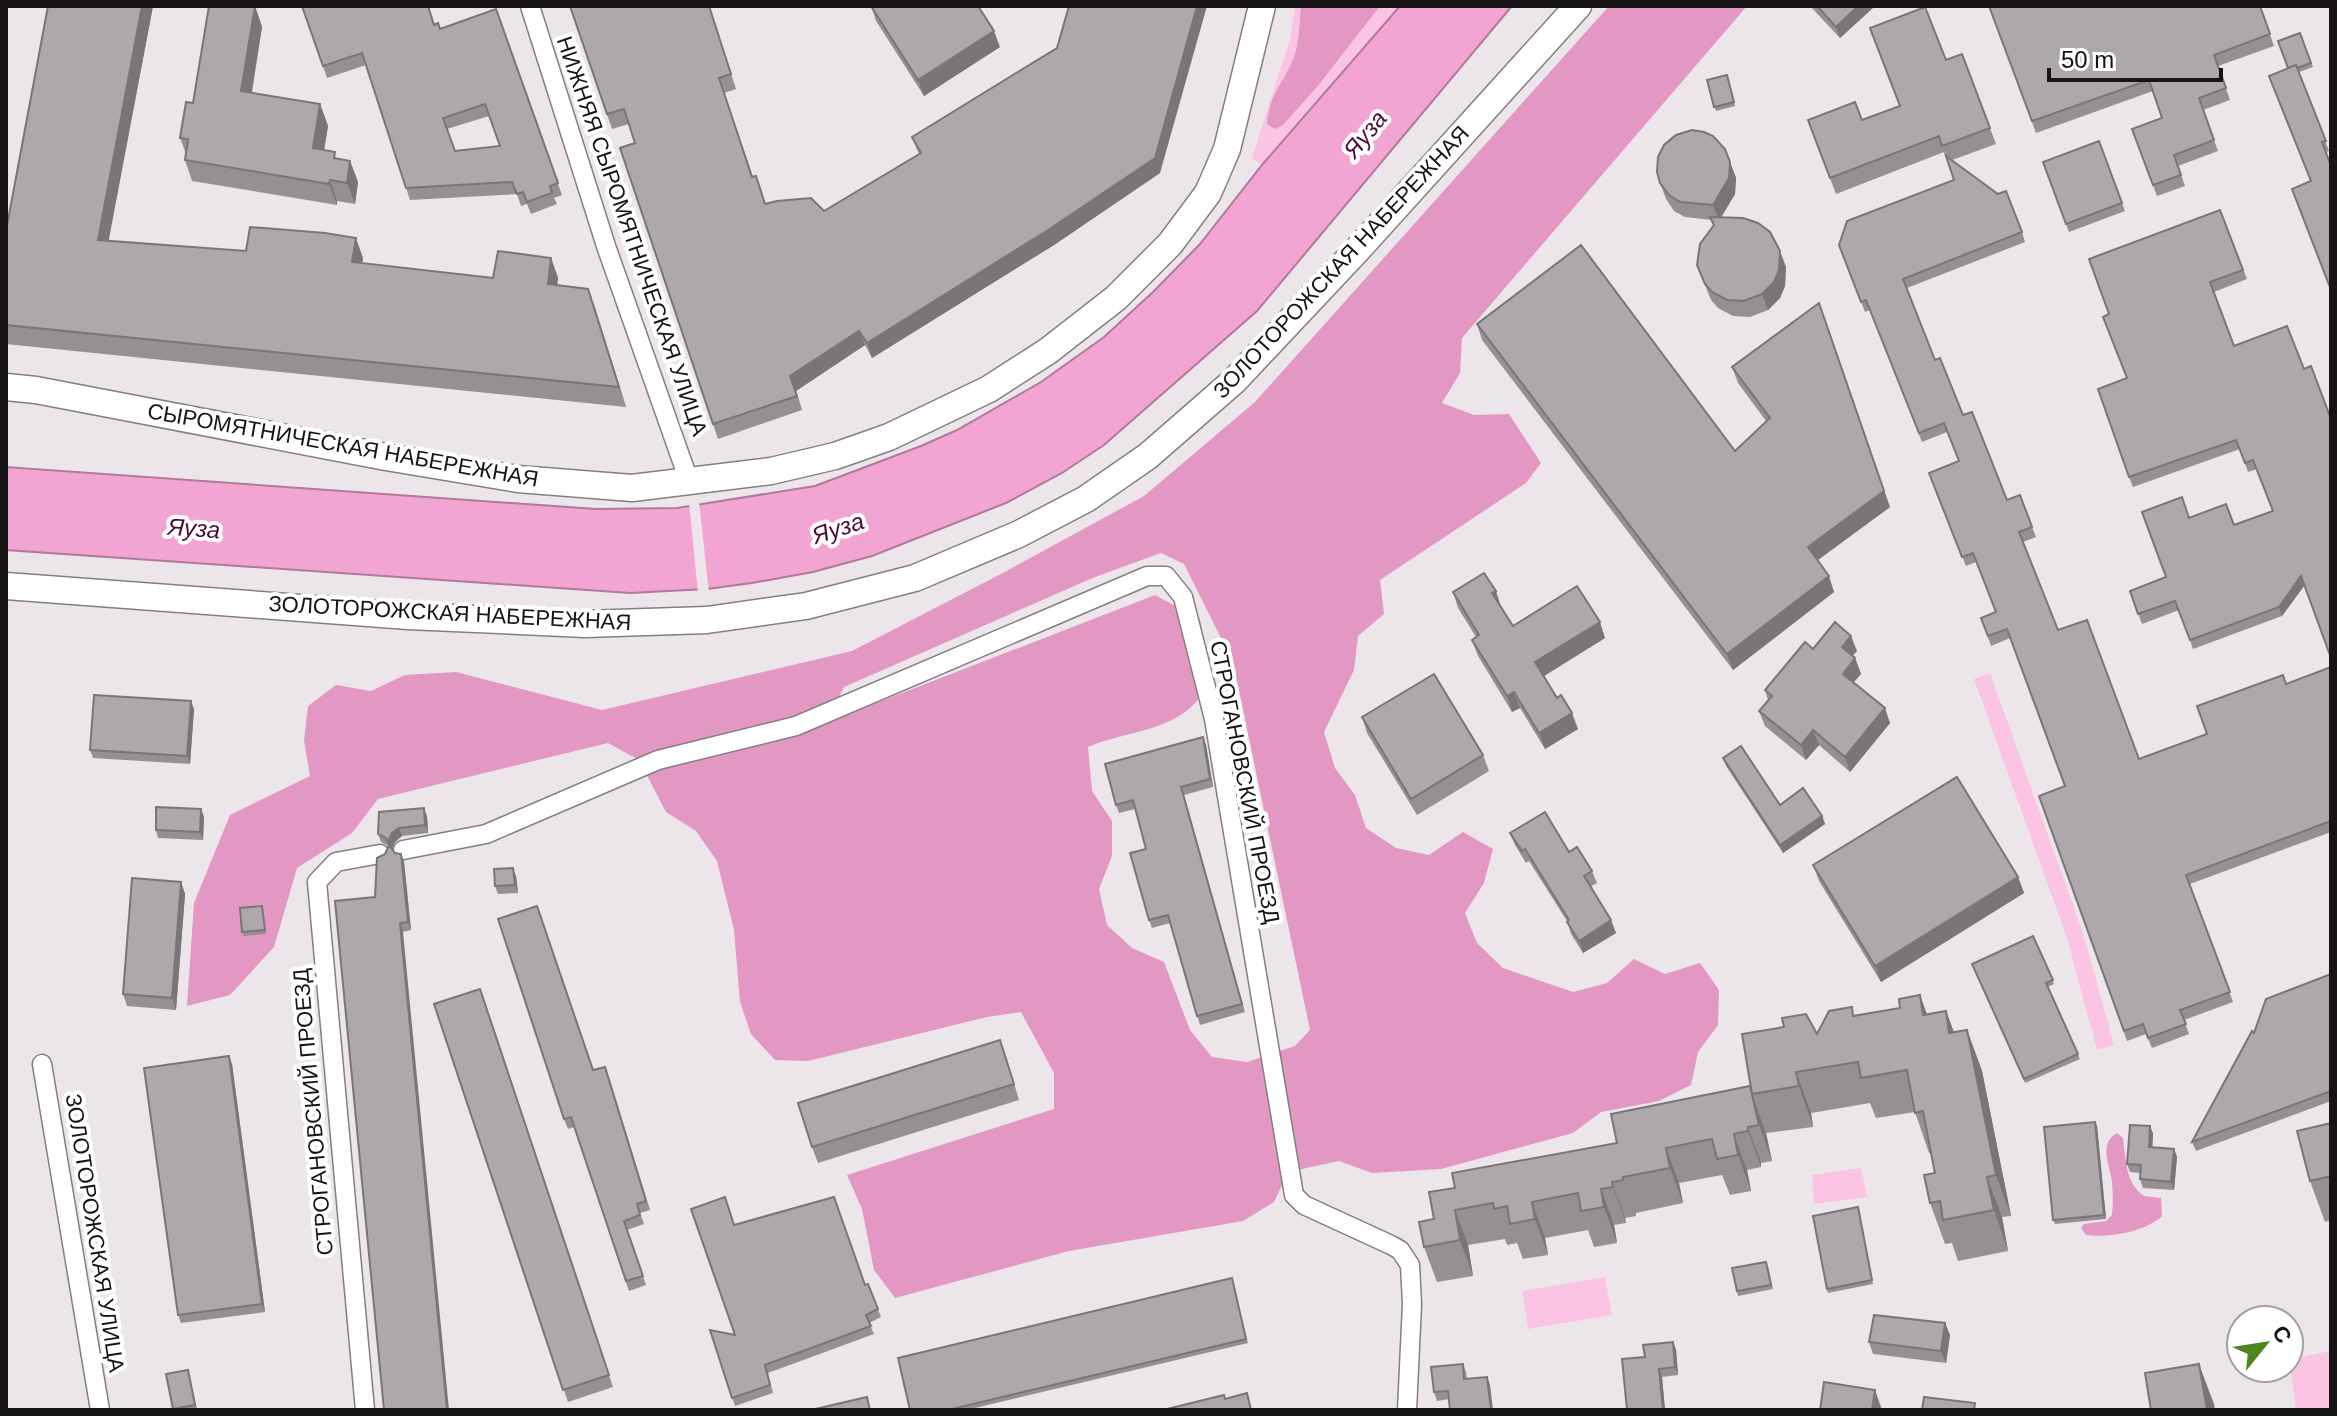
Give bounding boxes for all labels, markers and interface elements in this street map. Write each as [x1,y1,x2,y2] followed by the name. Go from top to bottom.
[2049,32,2221,82] scale bar
[552,33,712,439] street label: НИЖНЯЯ СЫРОМЯТНИЧЕСКАЯ УЛИЦА
[2061,46,2114,73] text: 50 m
[1337,105,1392,164] water label: Яуза
[1208,121,1474,403] street label: ЗОЛОТОРОЖСКАЯ НАБЕРЕЖНАЯ
[146,398,540,492] street label: СЫРОМЯТНИЧЕСКАЯ НАБЕРЕЖНАЯ
[807,507,867,550] water label: Яуза
[165,513,221,543] water label: Яуза
[268,591,632,635] street label: ЗОЛОТОРОЖСКАЯ НАБЕРЕЖНАЯ
[1205,638,1285,926] street label: СТРОГАНОВСКИЙ ПРОЕЗД
[288,967,338,1256] street label: СТРОГАНОВСКИЙ ПРОЕЗД
[61,1092,129,1374] street label: ЗОЛОТОРОЖСКАЯ УЛИЦА
[2225,1304,2305,1384] north arrow
[2267,1321,2297,1347] text: С

